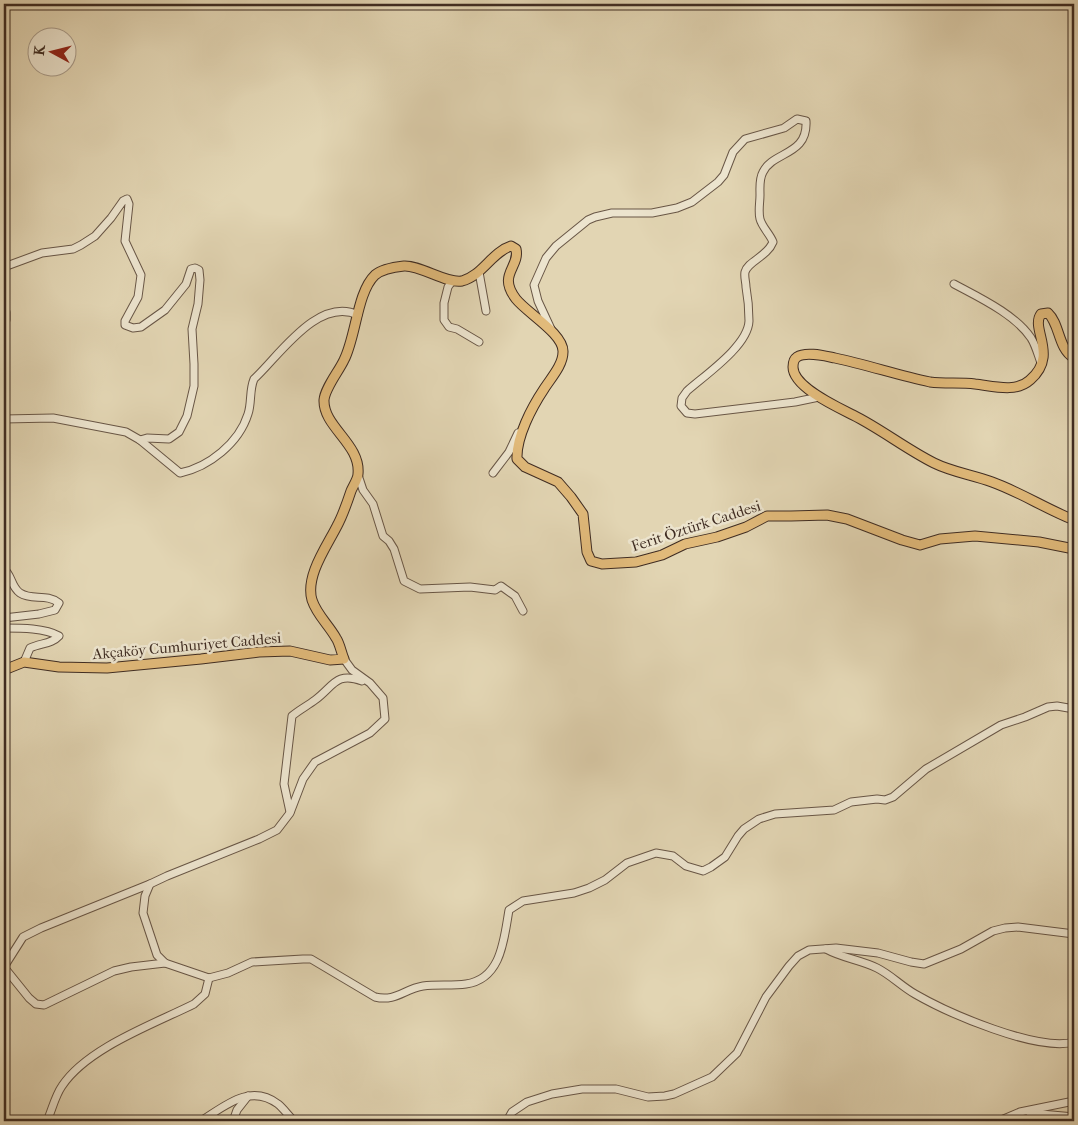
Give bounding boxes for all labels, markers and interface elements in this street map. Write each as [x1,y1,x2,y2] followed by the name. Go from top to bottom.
[28,28,78,78] north arrow
[31,44,49,57] text: K
[629,496,764,555] street label: Ferit Öztürk Caddesi
[91,629,283,663] street label: Akçaköy Cumhuriyet Caddesi

